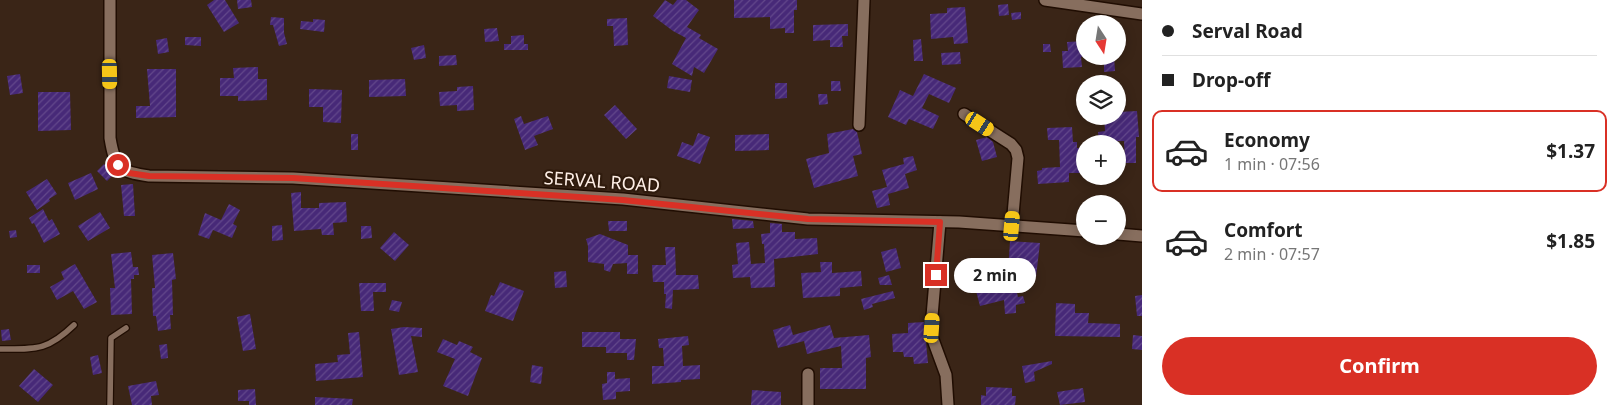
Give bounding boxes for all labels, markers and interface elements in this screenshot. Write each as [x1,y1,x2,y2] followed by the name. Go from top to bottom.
[1076,15,1126,65] north arrow
[1076,15,1126,245] map controls
[1192,18,1303,44] text: Serval Road
[102,59,117,89] car
[1192,67,1271,93] text: Drop-off
[1076,75,1126,125] button: layers
[963,110,996,138] car
[1224,127,1310,153] text: Economy
[1164,129,1209,174] icon: car
[1076,135,1126,185] button: +
[1546,138,1595,164] text: $1.37
[1224,153,1320,175] text: 1 min · 07:56
[107,154,129,176] route start
[543,165,661,197] street label: SERVAL ROAD
[1076,195,1126,245] button: −
[1003,210,1020,242] car
[1224,217,1303,243] text: Comfort
[1164,219,1209,264] icon: car
[1546,228,1595,254] text: $1.85
[1224,243,1320,265] text: 2 min · 07:57
[954,258,1036,292] callout: 2 min
[925,264,947,286] route end
[973,264,1017,286] text: 2 min
[923,313,940,343] car
[1162,337,1597,395] button: Confirm

